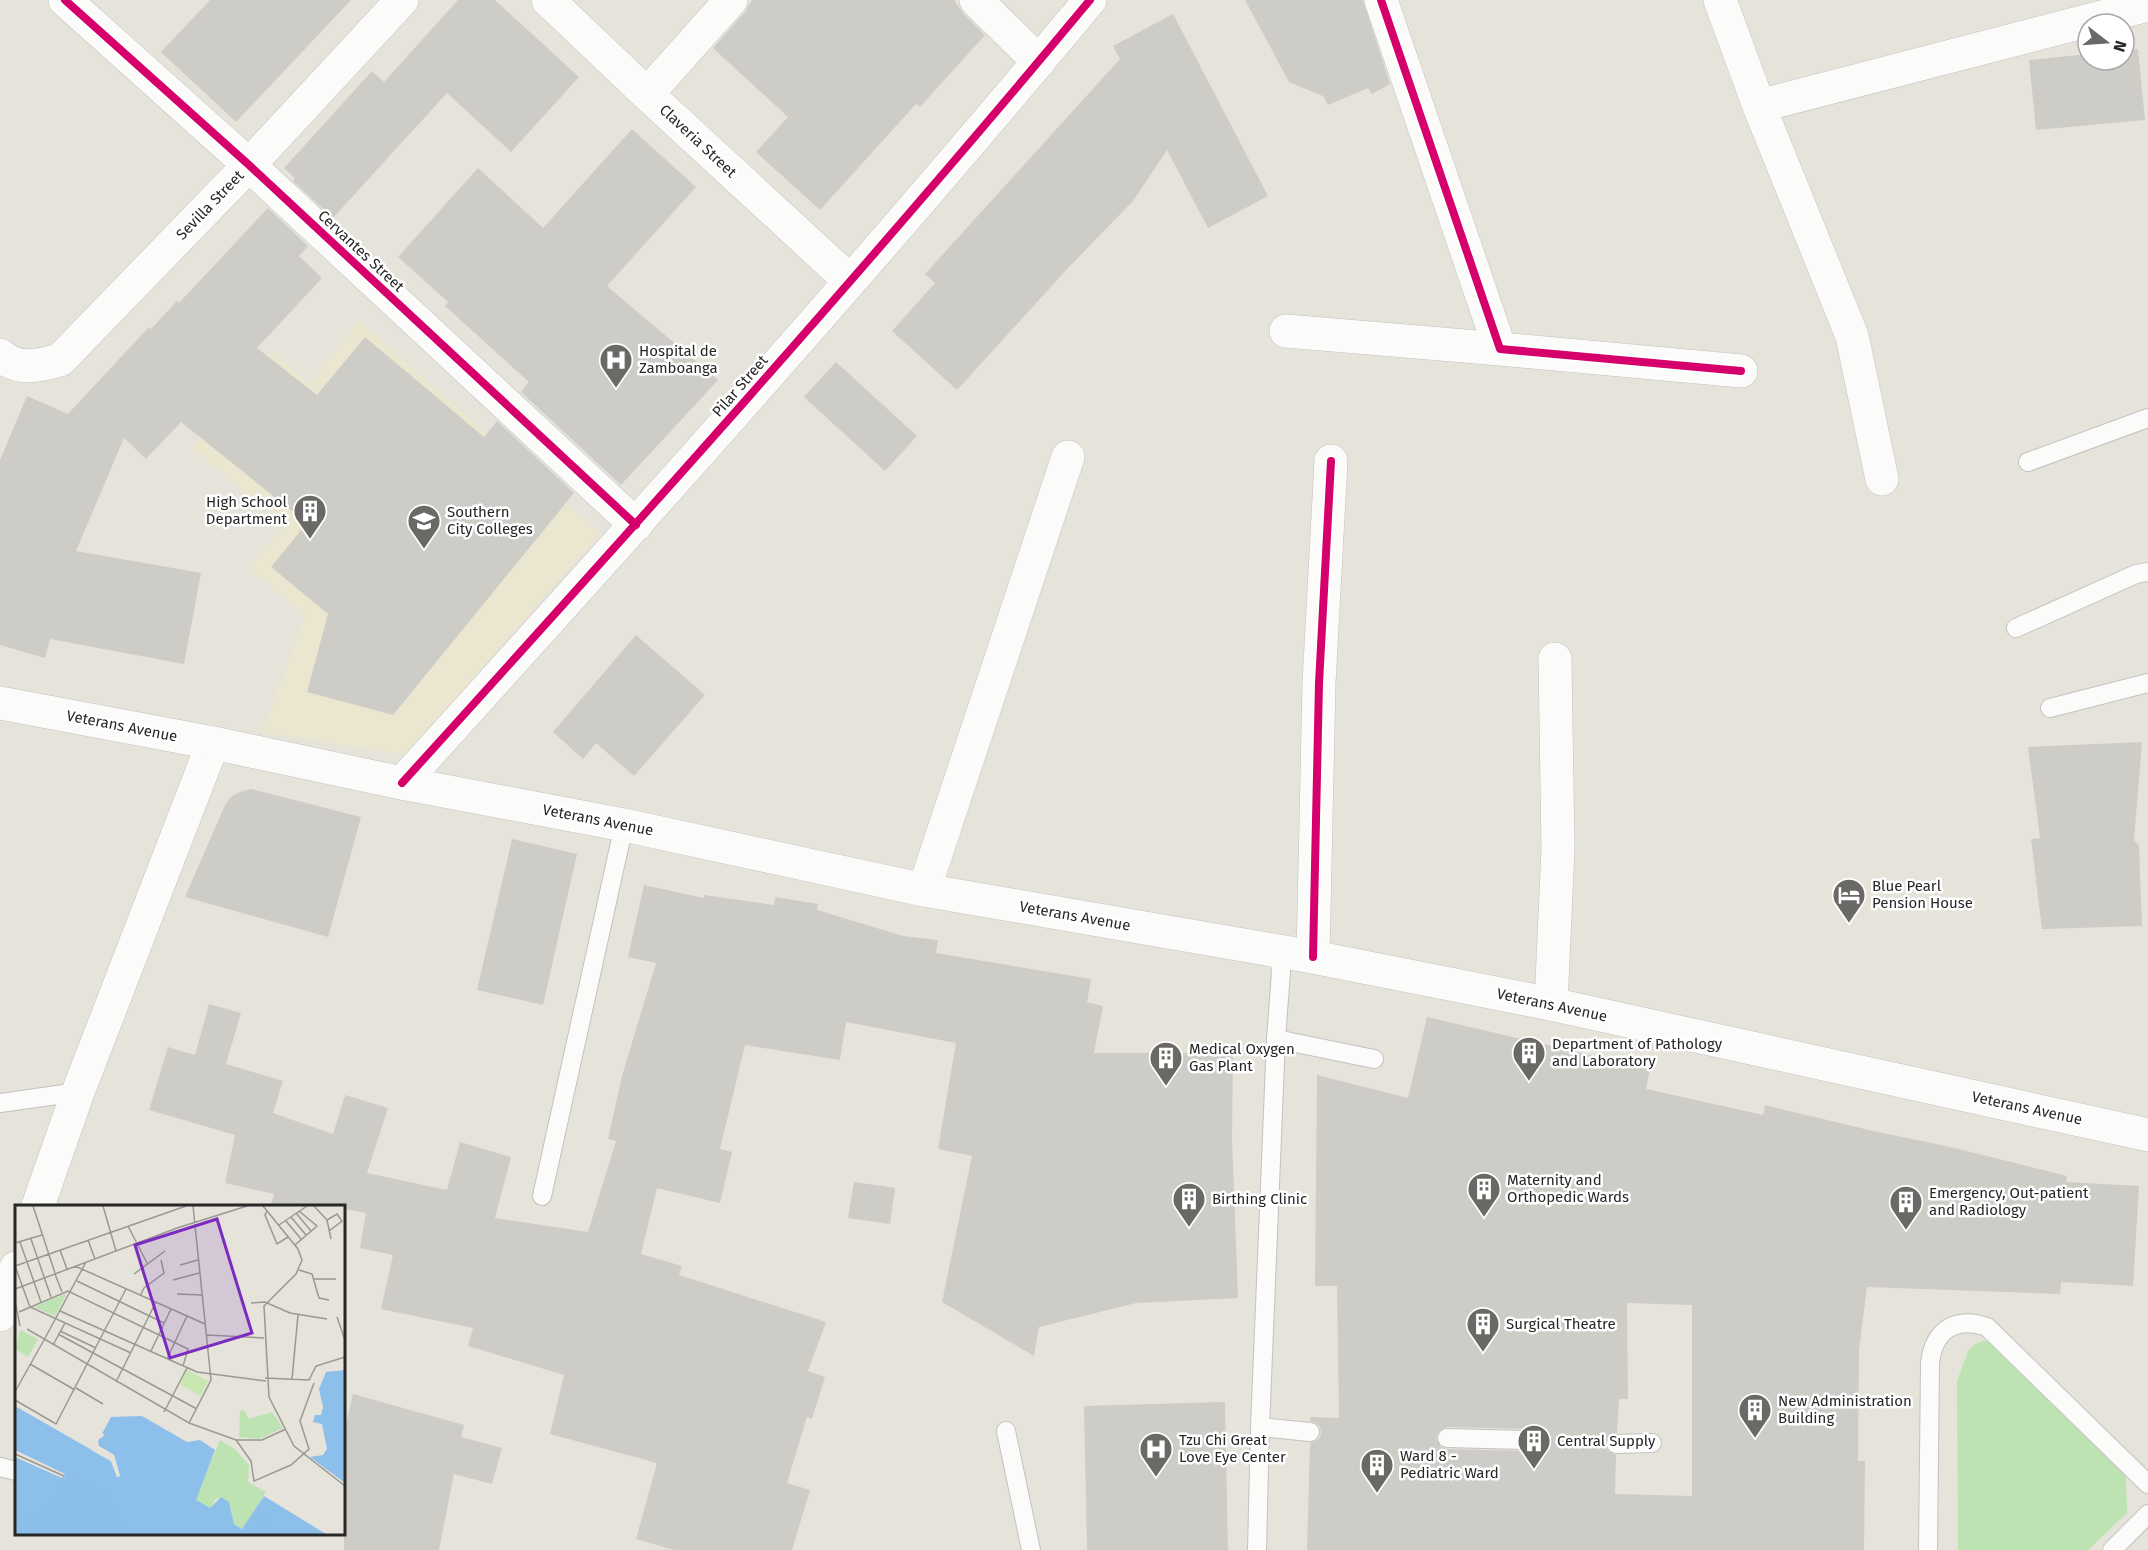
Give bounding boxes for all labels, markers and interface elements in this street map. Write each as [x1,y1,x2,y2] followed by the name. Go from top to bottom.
[2076,12,2136,72] north arrow
[2109,38,2131,54] text: N
[656,101,741,182] street label: Claveria Street
[172,166,248,243] street label: Sevilla Street
[314,206,408,296] street label: Cervantes Street
[598,342,634,389] hospital icon: Hospital de Zamboanga
[639,342,718,377] place label: Hospital de Zamboanga
[708,351,772,421] street label: Pilar Street
[206,493,288,528] place label: High School Department
[292,493,328,540] building icon: High School Department
[406,503,442,550] school or university icon: Southern City Colleges
[447,503,533,538] place label: Southern City Colleges
[65,706,179,746] street label: Veterans Avenue
[541,800,655,840] street label: Veterans Avenue
[1831,877,1867,924] hotel icon: Blue Pearl Pension House
[1872,877,1973,912] place label: Blue Pearl Pension House
[1018,897,1132,935] street label: Veterans Avenue
[1495,985,1609,1025] street label: Veterans Avenue
[1511,1035,1547,1082] building icon: Department of Pathology and Laboratory
[1552,1035,1723,1070] place label: Department of Pathology and Laboratory
[1148,1040,1184,1087] building icon: Medical Oxygen Gas Plant
[1189,1040,1295,1075] place label: Medical Oxygen Gas Plant
[1970,1088,2084,1128] street label: Veterans Avenue
[1466,1171,1502,1218] building icon: Maternity and Orthopedic Wards
[1507,1171,1629,1206] place label: Maternity and Orthopedic Wards
[1171,1181,1207,1228] building icon: Birthing Clinic
[1888,1184,1924,1231] building icon: Emergency, Out-patient and Radiology
[1929,1184,2089,1219] place label: Emergency, Out-patient and Radiology
[1212,1190,1307,1208] place label: Birthing Clinic
[15,1205,345,1535] inset map
[1465,1306,1501,1353] building icon: Surgical Theatre
[1506,1315,1616,1333] place label: Surgical Theatre
[1737,1392,1773,1439] building icon: New Administration Building
[1778,1392,1912,1427] place label: New Administration Building
[1516,1423,1552,1470] building icon: Central Supply
[1138,1431,1174,1478] hospital icon: Tzu Chi Great Love Eye Center
[1179,1431,1286,1466] place label: Tzu Chi Great Love Eye Center
[1557,1432,1656,1450] place label: Central Supply
[1359,1447,1395,1494] building icon: Ward 8 - Pediatric Ward
[1400,1447,1499,1482] place label: Ward 8 - Pediatric Ward

